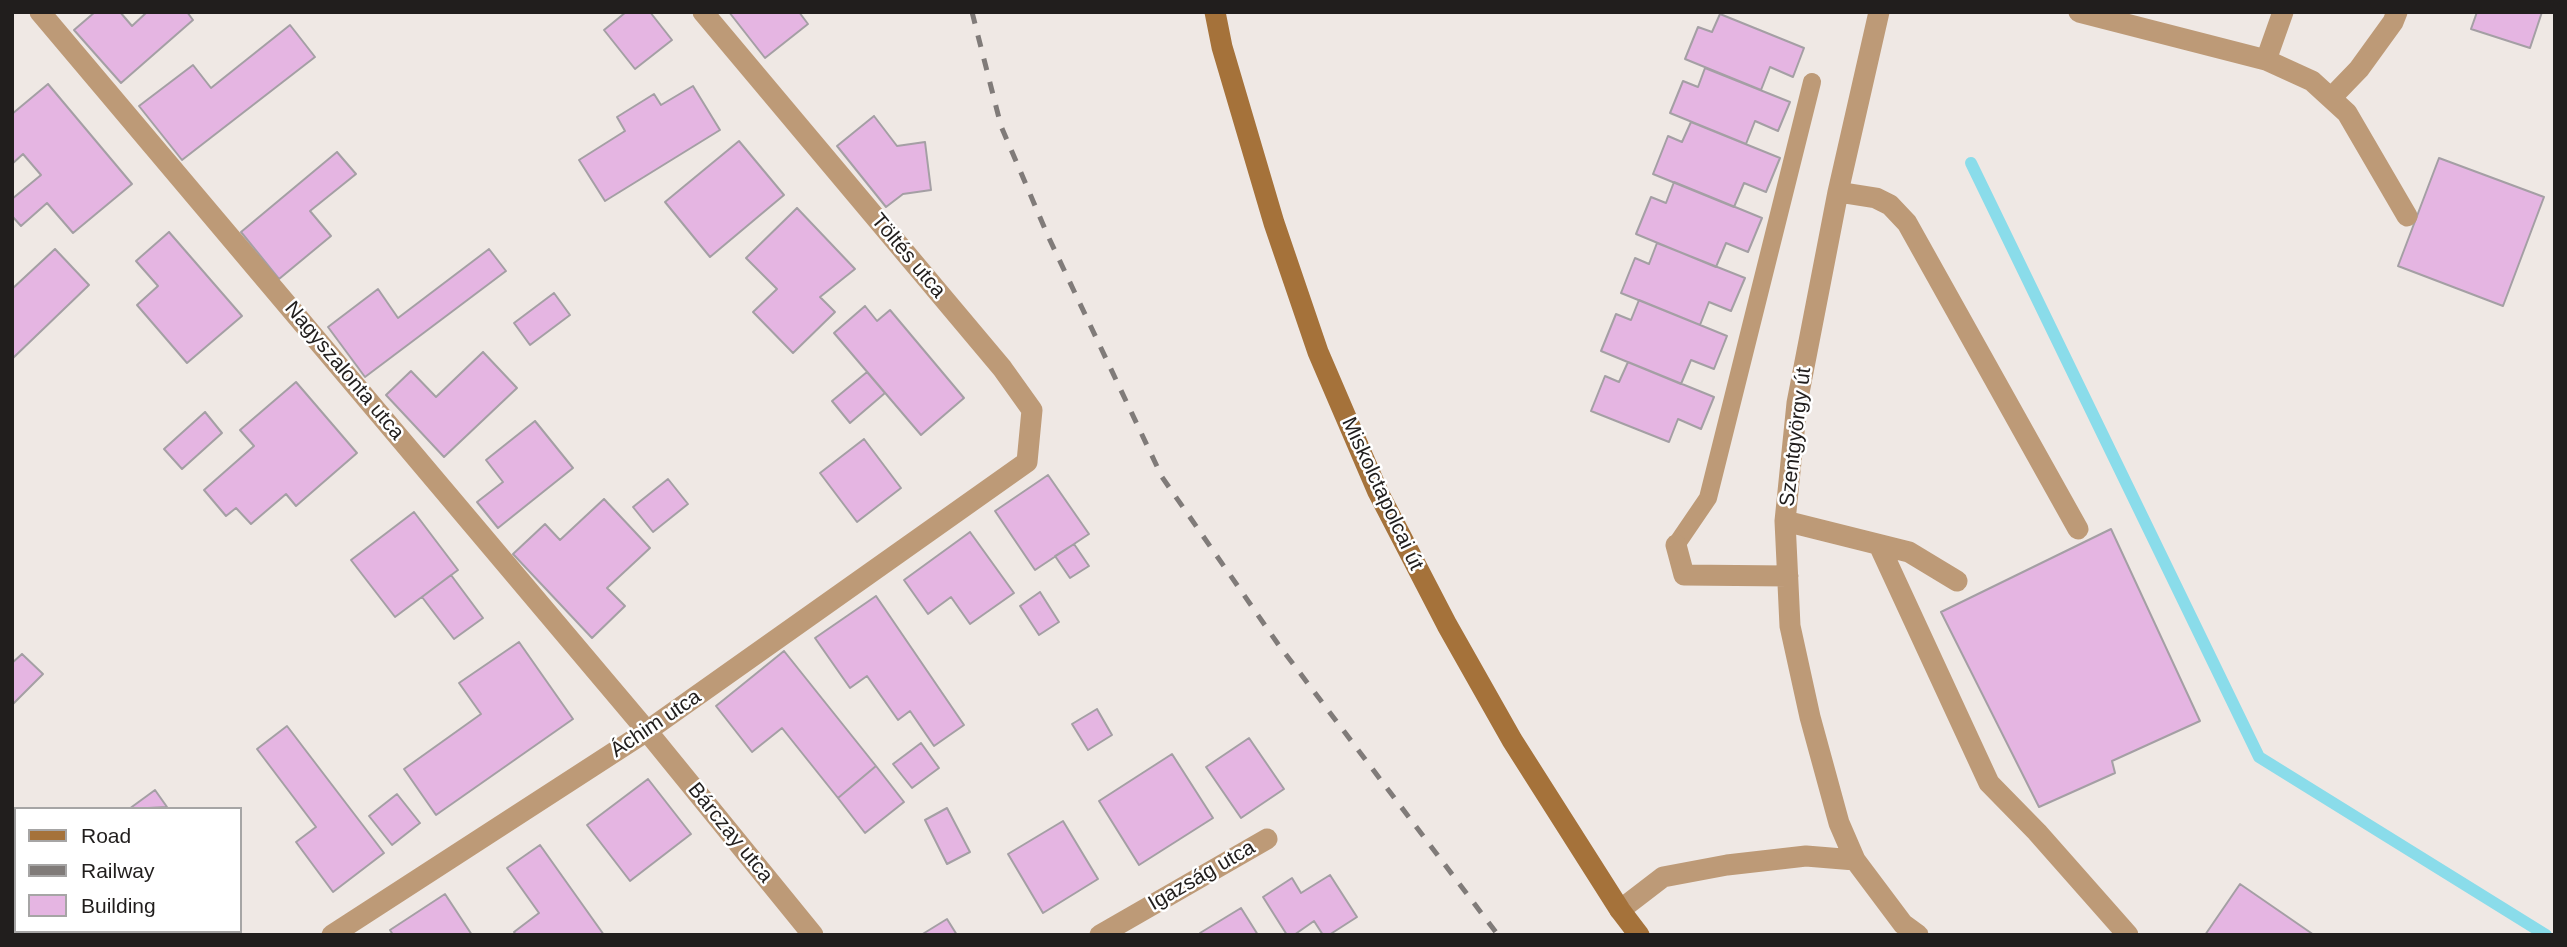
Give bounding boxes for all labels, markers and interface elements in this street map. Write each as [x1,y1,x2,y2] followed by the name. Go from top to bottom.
[865,209,951,303] street label: Töltés utca
[279,297,409,445] street label: Nagyszalonta utca
[1775,366,1817,508] street label: Szentgyörgy út
[1336,414,1428,574] street label: Miskolctapolcai út
[606,685,706,763] street label: Áchim utca
[682,778,778,888] street label: Bárczay utca
[14,807,242,933] legend
[81,824,131,847] text: Road
[1144,835,1260,917] street label: Igazság utca
[81,859,155,882] text: Railway
[81,894,156,917] text: Building

